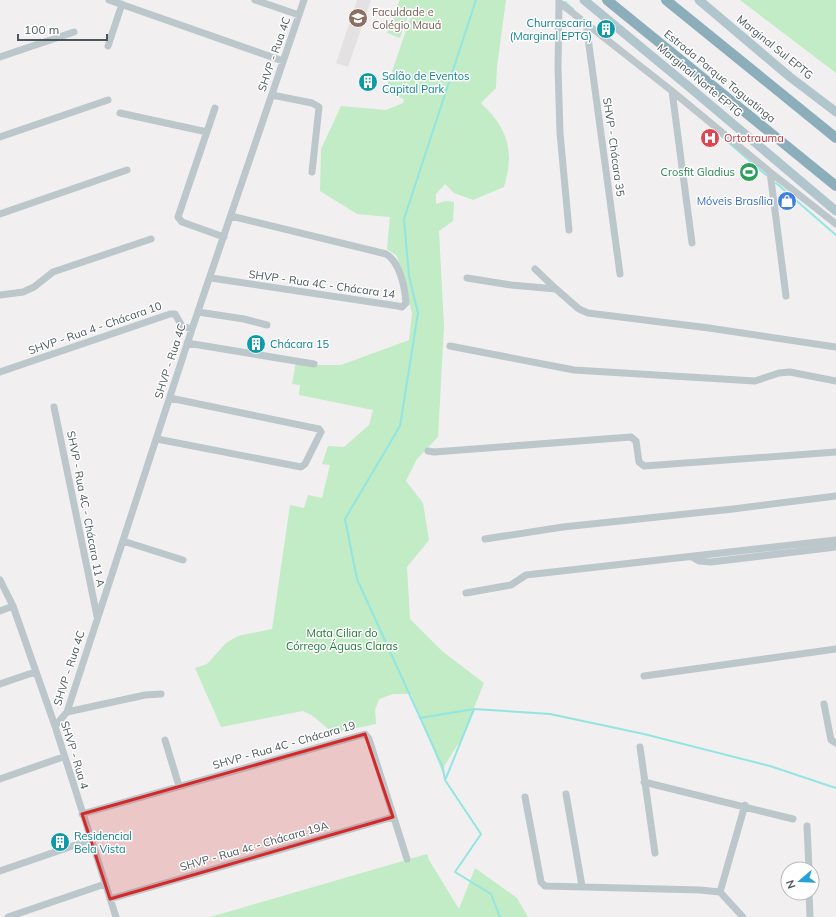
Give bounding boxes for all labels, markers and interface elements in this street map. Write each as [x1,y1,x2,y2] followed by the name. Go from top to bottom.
[372,5,441,32] place label: Faculdade e Colégio Mauá
[347,7,369,29] school or university icon: Faculdade e Colégio Mauá
[734,12,816,82] street label: Marginal Sul EPTG
[255,15,293,93] street label: SHVP - Rua 4C
[18,16,107,42] scale bar
[510,16,592,43] place label: Churrascaria (Marginal EPTG)
[595,18,617,40] building icon: Churrascaria (Marginal EPTG)
[24,22,59,37] text: 100 m
[661,27,779,125] street label: Estrada Parque Taguatinga
[655,40,745,120] street label: Marginal Norte EPTG
[382,69,469,96] place label: Salão de Eventos Capital Park
[357,71,379,93] building icon: Salão de Eventos Capital Park
[600,97,628,198] street label: SHVP - Chácara 35
[699,127,721,149] hospital icon: Ortotrauma
[724,131,784,145] place label: Ortotrauma
[738,161,760,183] sports icon: Crosfit Gladius
[661,165,735,179] place label: Crosfit Gladius
[776,190,798,212] shop icon: Móveis Brasília
[697,194,773,208] place label: Móveis Brasília
[248,267,397,301] street label: SHVP - Rua 4C - Chácara 14
[26,298,164,357] street label: SHVP - Rua 4 - Chácara 10
[151,322,189,400] street label: SHVP - Rua 4C
[245,333,267,355] building icon: Chácara 15
[270,337,330,351] place label: Chácara 15
[64,430,108,588] street label: SHVP - Rua 4C - Chácara 11 A
[286,626,398,653] park label: Mata Ciliar do Córrego Águas Claras
[50,629,88,707] street label: SHVP - Rua 4C
[211,718,357,772] street label: SHVP - Rua 4C - Chácara 19
[58,719,92,791] street label: SHVP - Rua 4
[178,818,330,874] street label: SHVP - Rua 4c - Chácara 19A
[74,829,132,856] place label: Residencial Bela Vista
[49,831,71,853] building icon: Residencial Bela Vista
[780,861,820,901] north arrow
[783,878,799,890] text: N

